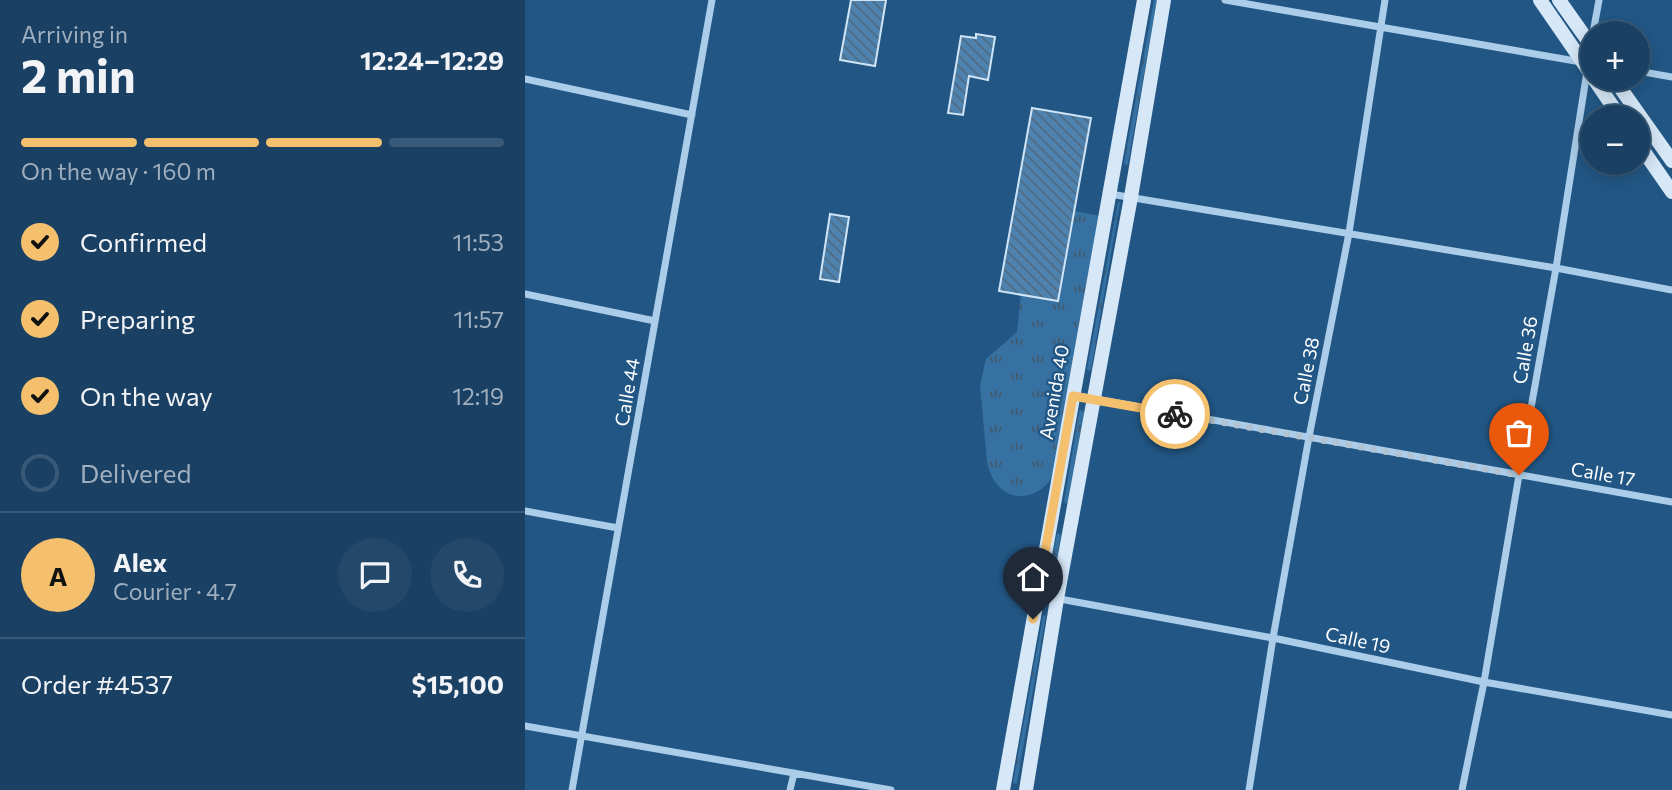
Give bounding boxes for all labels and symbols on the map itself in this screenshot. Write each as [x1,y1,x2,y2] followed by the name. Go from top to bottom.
[1507,314,1542,386] street label: Calle 36
[1288,335,1323,407] street label: Calle 38
[1034,343,1073,441] street label: Avenida 40
[609,356,644,428] street label: Calle 44
[1140,379,1210,449] courier
[1489,403,1549,475] pin
[1569,457,1637,490] street label: Calle 17
[1003,547,1063,619] pin
[1323,621,1393,658] street label: Calle 19

